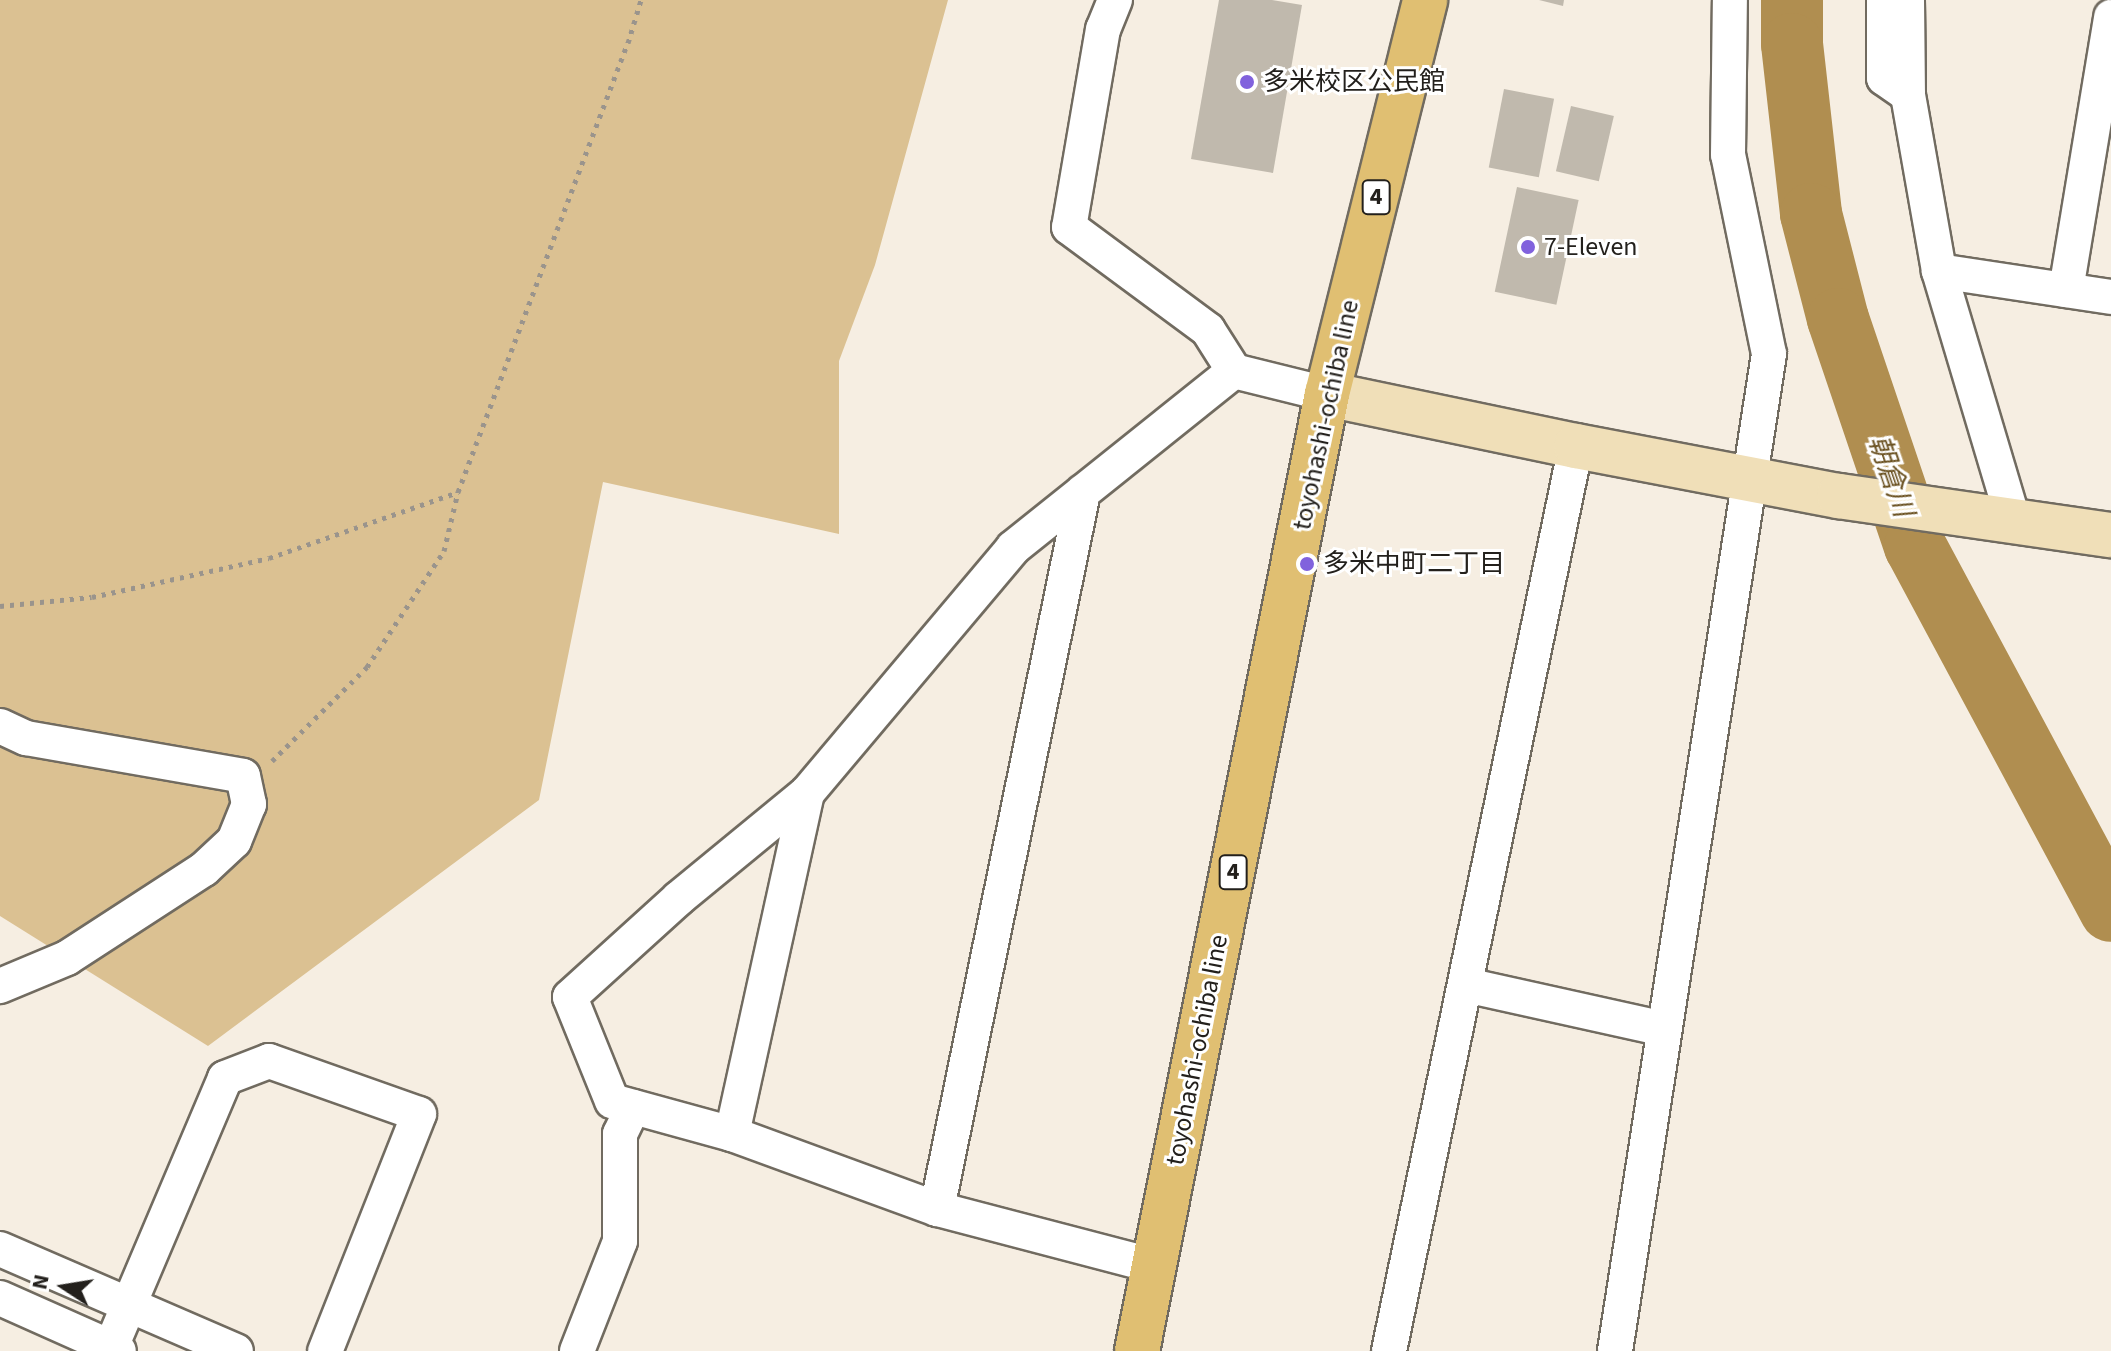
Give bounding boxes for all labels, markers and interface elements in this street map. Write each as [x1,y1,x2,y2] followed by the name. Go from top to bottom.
[1263,66,1445,98] place label: 多米校区公民館
[1238,73,1256,91] marker: 多米校区公民館
[1360,177,1392,217] road number: 4
[1544,231,1638,263] place label: 7-Eleven
[1519,238,1537,256] marker: 7-Eleven
[1286,297,1366,533] street label: toyohashi-ochiba line
[1861,431,1921,521] water label: 朝倉川
[1323,548,1505,580] place label: 多米中町二丁目
[1298,555,1316,573] marker: 多米中町二丁目
[1217,852,1249,892] road number: 4
[1159,932,1235,1168] street label: toyohashi-ochiba line
[24,1247,104,1327] north arrow
[23,1272,58,1293] text: N

